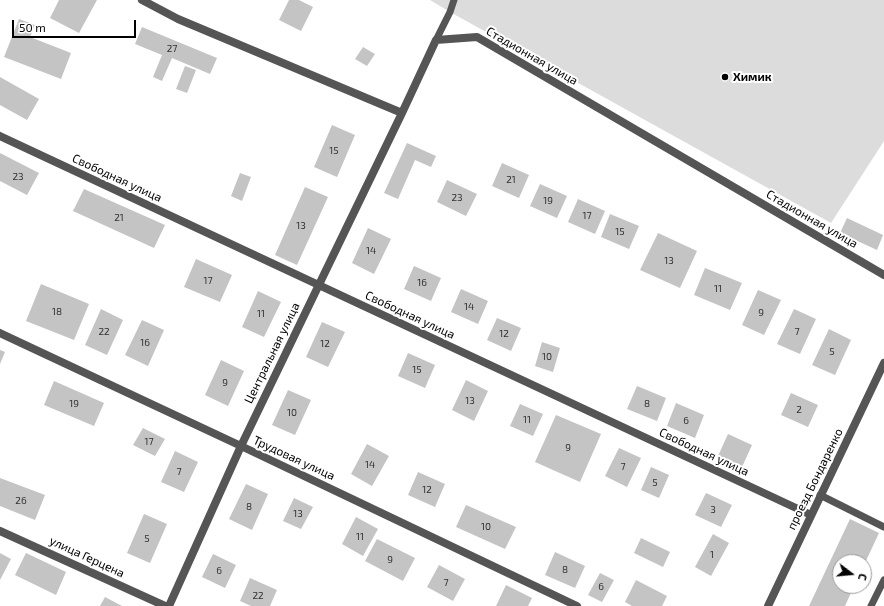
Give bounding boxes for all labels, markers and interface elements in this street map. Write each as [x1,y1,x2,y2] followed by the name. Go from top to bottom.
[14,12,138,38] scale bar
[19,20,46,34] text: 50 m
[484,24,580,88] street label: Стадионная улица
[167,43,177,55] house number: 27
[733,70,772,84] place label: Химик
[720,72,730,82] marker: Химик
[329,145,339,157] house number: 15
[70,151,164,205] street label: Свободная улица
[12,171,24,183] house number: 23
[506,174,516,186] house number: 21
[764,187,860,251] street label: Стадионная улица
[451,192,463,204] house number: 23
[543,195,553,207] house number: 19
[582,210,592,222] house number: 17
[114,212,124,224] house number: 21
[296,220,306,232] house number: 13
[615,226,625,238] house number: 15
[366,245,376,257] house number: 14
[664,255,674,267] house number: 13
[203,275,213,287] house number: 17
[417,277,427,289] house number: 16
[714,283,722,295] house number: 11
[363,288,457,342] street label: Свободная улица
[241,300,303,406] street label: Центральная улица
[464,301,474,313] house number: 14
[52,306,62,318] house number: 18
[758,307,764,319] house number: 9
[257,308,265,320] house number: 11
[98,326,110,338] house number: 22
[794,326,800,338] house number: 7
[499,328,509,340] house number: 12
[140,337,150,349] house number: 16
[320,338,330,350] house number: 12
[829,346,835,358] house number: 5
[542,351,552,363] house number: 10
[412,364,422,376] house number: 15
[222,377,228,389] house number: 9
[465,395,475,407] house number: 13
[69,398,79,410] house number: 19
[644,398,650,410] house number: 8
[796,404,802,416] house number: 2
[287,407,297,419] house number: 10
[523,414,531,426] house number: 11
[683,415,689,427] house number: 6
[657,425,751,479] street label: Свободная улица
[784,426,846,532] street label: проезд Бондаренко
[251,433,337,483] street label: Трудовая улица
[144,436,154,448] house number: 17
[565,442,571,454] house number: 9
[365,459,375,471] house number: 14
[620,461,626,473] house number: 7
[176,466,182,478] house number: 7
[652,477,658,489] house number: 5
[422,484,432,496] house number: 12
[15,495,27,507] house number: 26
[246,501,252,513] house number: 8
[710,504,716,516] house number: 3
[293,508,303,520] house number: 13
[481,521,491,533] house number: 10
[356,531,364,543] house number: 11
[47,533,127,581] street label: улица Герцена
[144,533,150,545] house number: 5
[710,549,714,561] house number: 1
[387,554,393,566] house number: 9
[832,554,872,594] north arrow
[562,564,568,576] house number: 8
[216,565,222,577] house number: 6
[856,572,870,582] text: С
[443,577,449,589] house number: 7
[598,581,604,593] house number: 6
[252,590,264,602] house number: 22

